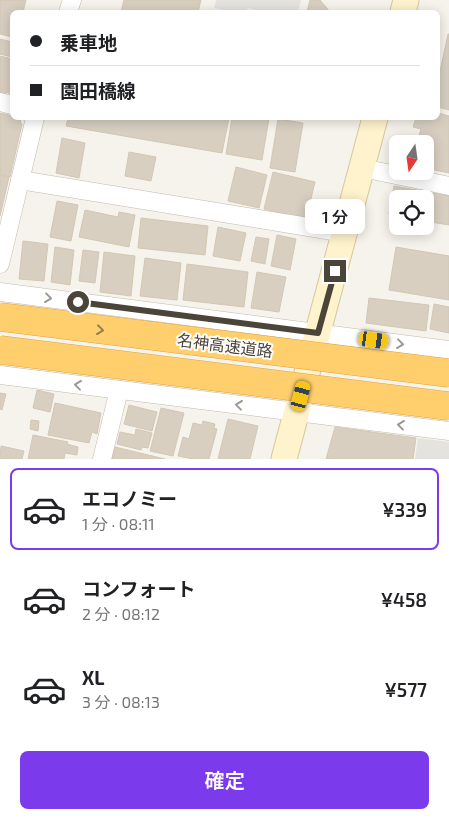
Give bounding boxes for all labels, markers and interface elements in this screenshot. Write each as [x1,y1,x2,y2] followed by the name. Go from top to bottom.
[60,31,117,54] text: 乗車地
[60,79,136,102] text: 園田橋線
[389,135,434,180] north arrow
[389,135,434,235] map controls
[389,190,434,235] button: locate
[305,198,365,234] callout: 1 分
[322,207,348,226] text: 1 分
[324,260,346,282] route end
[67,291,89,313] route start
[45,292,53,303] one-way arrow
[97,324,105,335] one-way arrow
[176,330,274,360] street label: 名神高速道路
[358,330,389,350] car
[397,338,405,349] one-way arrow
[74,380,82,390] one-way arrow
[289,380,312,412] car
[235,400,243,411] one-way arrow
[396,420,404,431] one-way arrow
[22,487,67,532] icon: car
[82,487,177,510] text: エコノミー
[382,498,427,521] text: ¥339
[82,514,155,533] text: 1 分 · 08:11
[22,577,67,622] icon: car
[82,577,195,600] text: コンフォート
[381,588,427,611] text: ¥458
[82,604,160,623] text: 2 分 · 08:12
[82,666,104,689] text: XL
[22,667,67,712] icon: car
[385,678,427,701] text: ¥577
[82,692,160,711] text: 3 分 · 08:13
[20,751,429,809] button: 確定

